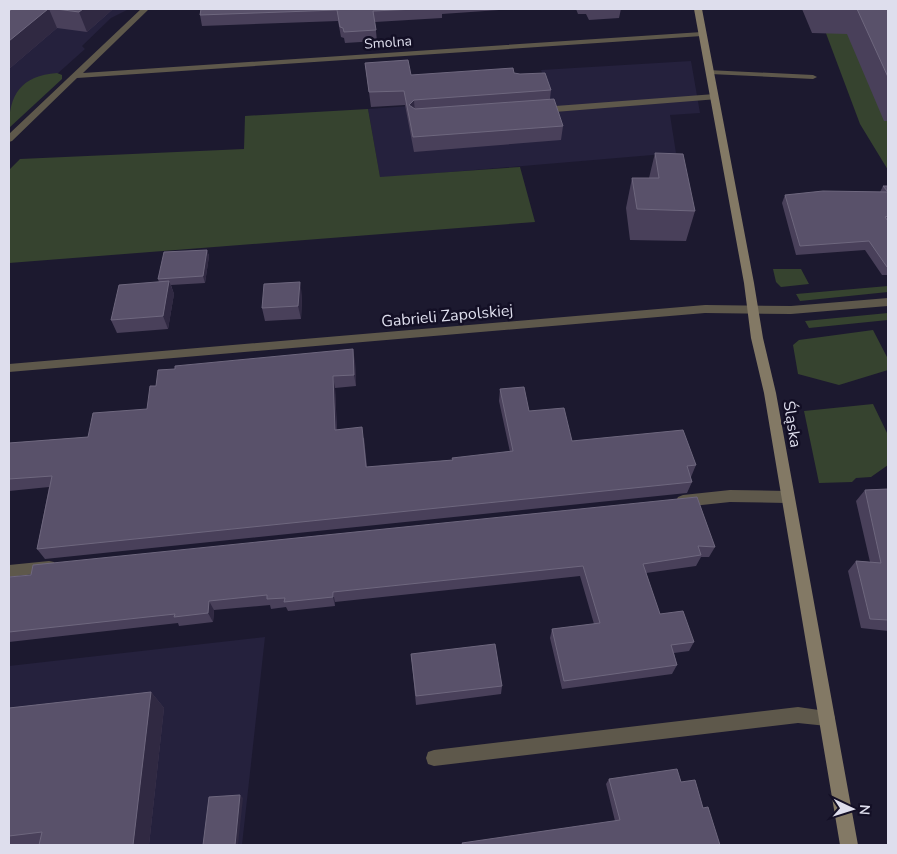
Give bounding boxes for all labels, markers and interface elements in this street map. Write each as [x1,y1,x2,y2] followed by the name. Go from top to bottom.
[363,31,413,54] street label: Smolna
[380,299,514,333] street label: Gabrieli Zapolskiej
[777,399,807,449] street label: Śląska
[827,784,877,834] north arrow
[855,804,874,816] text: N

